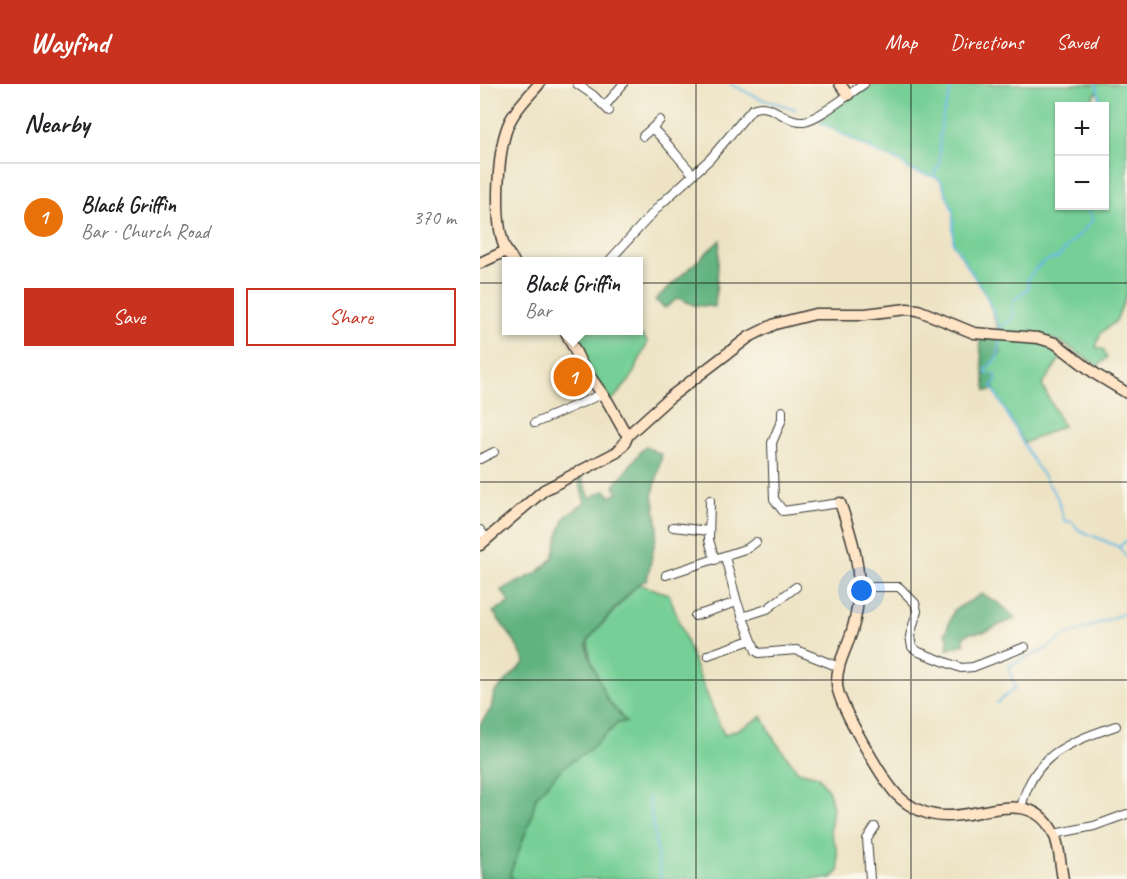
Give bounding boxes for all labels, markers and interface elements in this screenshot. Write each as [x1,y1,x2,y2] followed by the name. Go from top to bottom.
[30,25,109,60] text: Wayfind
[885,29,917,55] text: Map
[950,29,1023,55] text: Directions
[1056,29,1097,55] text: Saved
[1055,102,1109,210] map controls
[1055,102,1109,156] button: +
[24,107,89,140] text: Nearby
[1055,156,1109,210] button: −
[81,191,176,219] text: Black Griffin
[39,205,48,230] text: 1
[413,205,456,230] text: 370 m
[81,219,209,244] text: Bar · Church Road
[502,257,643,335] popup
[525,270,620,298] text: Black Griffin
[24,288,234,346] button: Save
[246,288,456,346] button: Share
[525,298,551,323] text: Bar
[554,354,592,400] pin: 1
[847,576,876,605] your location

